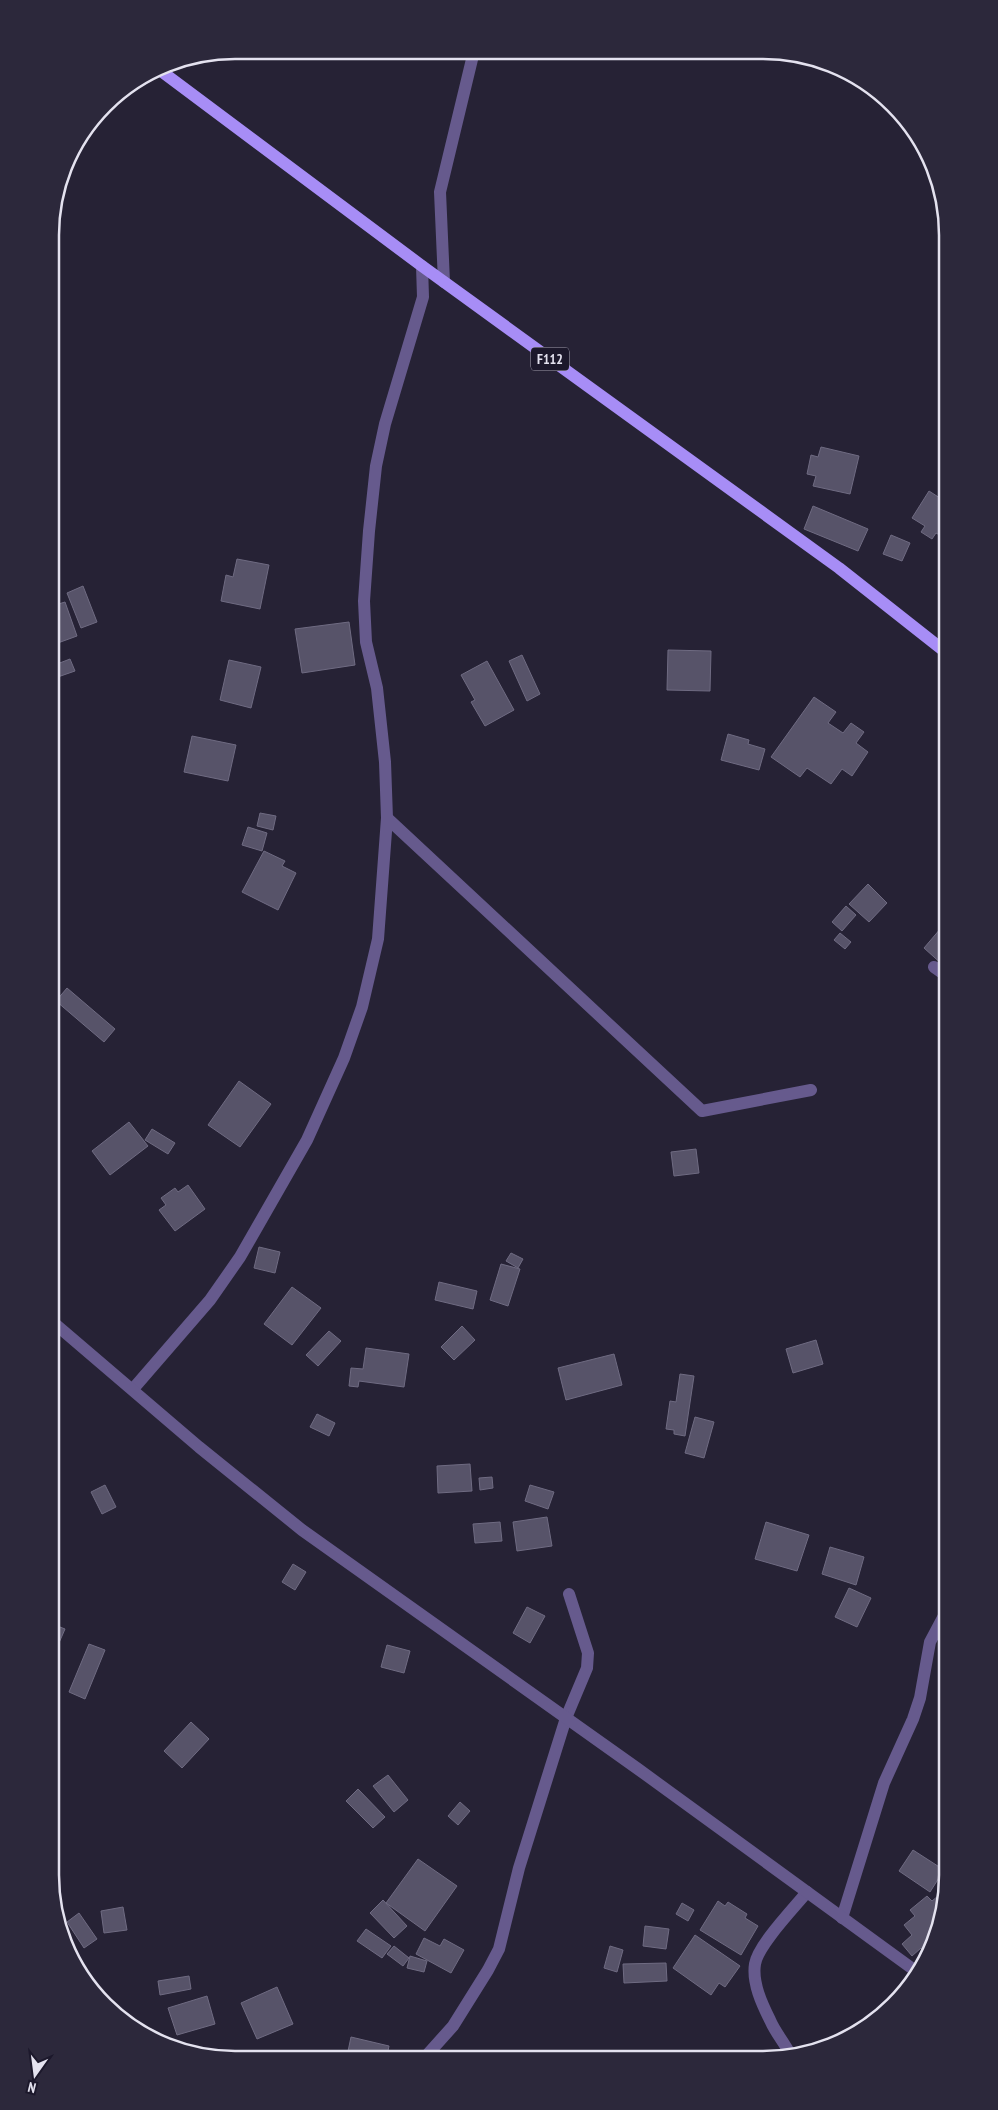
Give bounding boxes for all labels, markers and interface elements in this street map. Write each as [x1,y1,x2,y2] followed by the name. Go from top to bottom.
[531,348,569,370] road number: F112
[10,2050,60,2100] north arrow
[26,2078,38,2097] text: N

